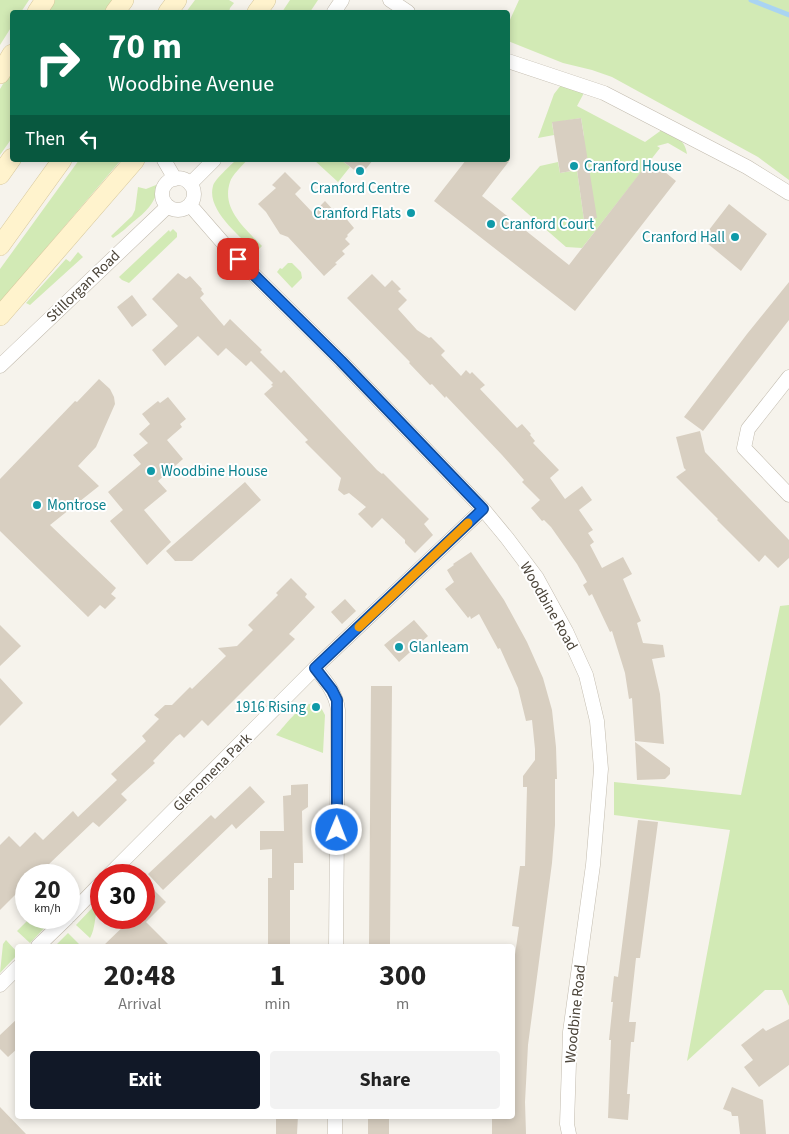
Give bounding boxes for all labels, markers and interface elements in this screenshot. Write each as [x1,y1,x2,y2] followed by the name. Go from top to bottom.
[108,22,182,72] text: 70 m
[25,30,90,95] icon: right
[108,68,274,100] text: Woodbine Avenue
[75,125,103,153] icon: left
[25,126,65,153] text: Then
[584,156,682,177] place label: Cranford House
[568,160,580,172] marker: Cranford House
[354,165,366,177] marker: Cranford Centre
[310,178,410,199] place label: Cranford Centre
[313,203,401,224] place label: Cranford Flats
[405,207,417,219] marker: Cranford Flats
[501,214,594,235] place label: Cranford Court
[485,218,497,230] marker: Cranford Court
[642,227,725,248] place label: Cranford Hall
[729,231,741,243] marker: Cranford Hall
[217,238,259,280] pin
[224,245,252,273] icon: arrive
[42,246,125,327] street label: Stillorgan Road
[161,461,268,482] place label: Woodbine House
[145,465,157,477] marker: Woodbine House
[47,495,106,516] place label: Montrose
[31,499,43,511] marker: Montrose
[515,558,582,654] street label: Woodbine Road
[409,637,469,658] place label: Glanleam
[393,641,405,653] marker: Glanleam
[235,697,306,718] place label: 1916 Rising
[310,701,322,713] marker: 1916 Rising
[168,728,257,816] street label: Glenomena Park
[310,803,362,855] position arrow
[90,864,155,929] speed limit sign: 30
[34,872,61,908] text: 20
[34,900,61,917] text: km/h
[104,954,176,997] text: 20:48
[269,954,285,997] text: 1
[379,954,426,997] text: 300
[560,964,591,1064] street label: Woodbine Road
[118,993,161,1015] text: Arrival
[264,993,290,1015] text: min
[396,993,409,1015] text: m
[30,1051,260,1109] button: Exit
[270,1051,500,1109] button: Share

